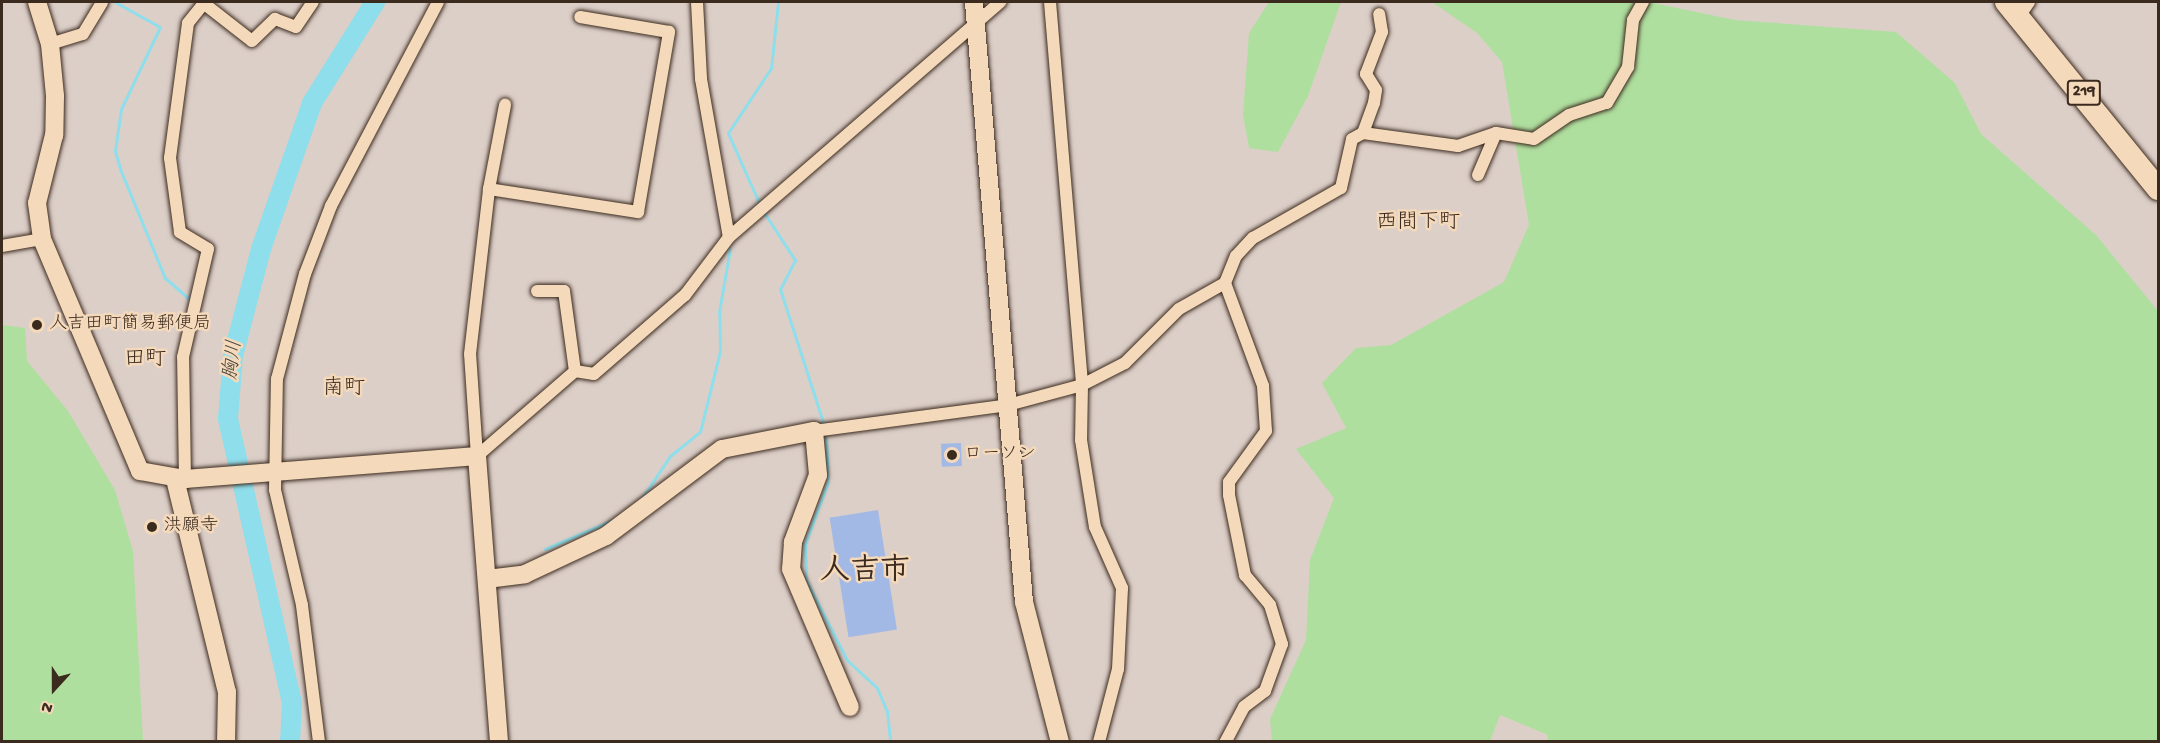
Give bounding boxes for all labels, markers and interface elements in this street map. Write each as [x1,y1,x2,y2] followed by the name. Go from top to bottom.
[2066,80,2102,106] road number: 219
[1376,211,1460,237] district label: 西間下町
[49,314,211,336] place label: 人吉田町簡易郵便局
[30,318,44,332] marker: 人吉田町簡易郵便局
[220,339,248,381] water label: 胸川
[124,348,166,374] district label: 田町
[323,377,365,403] district label: 南町
[964,444,1036,466] place label: ローソン
[945,448,959,462] marker: ローソン
[164,516,218,538] place label: 洪願寺
[145,520,159,534] marker: 洪願寺
[820,555,910,591] district label: 人吉市
[24,659,84,719] north arrow
[39,696,56,717] text: N

